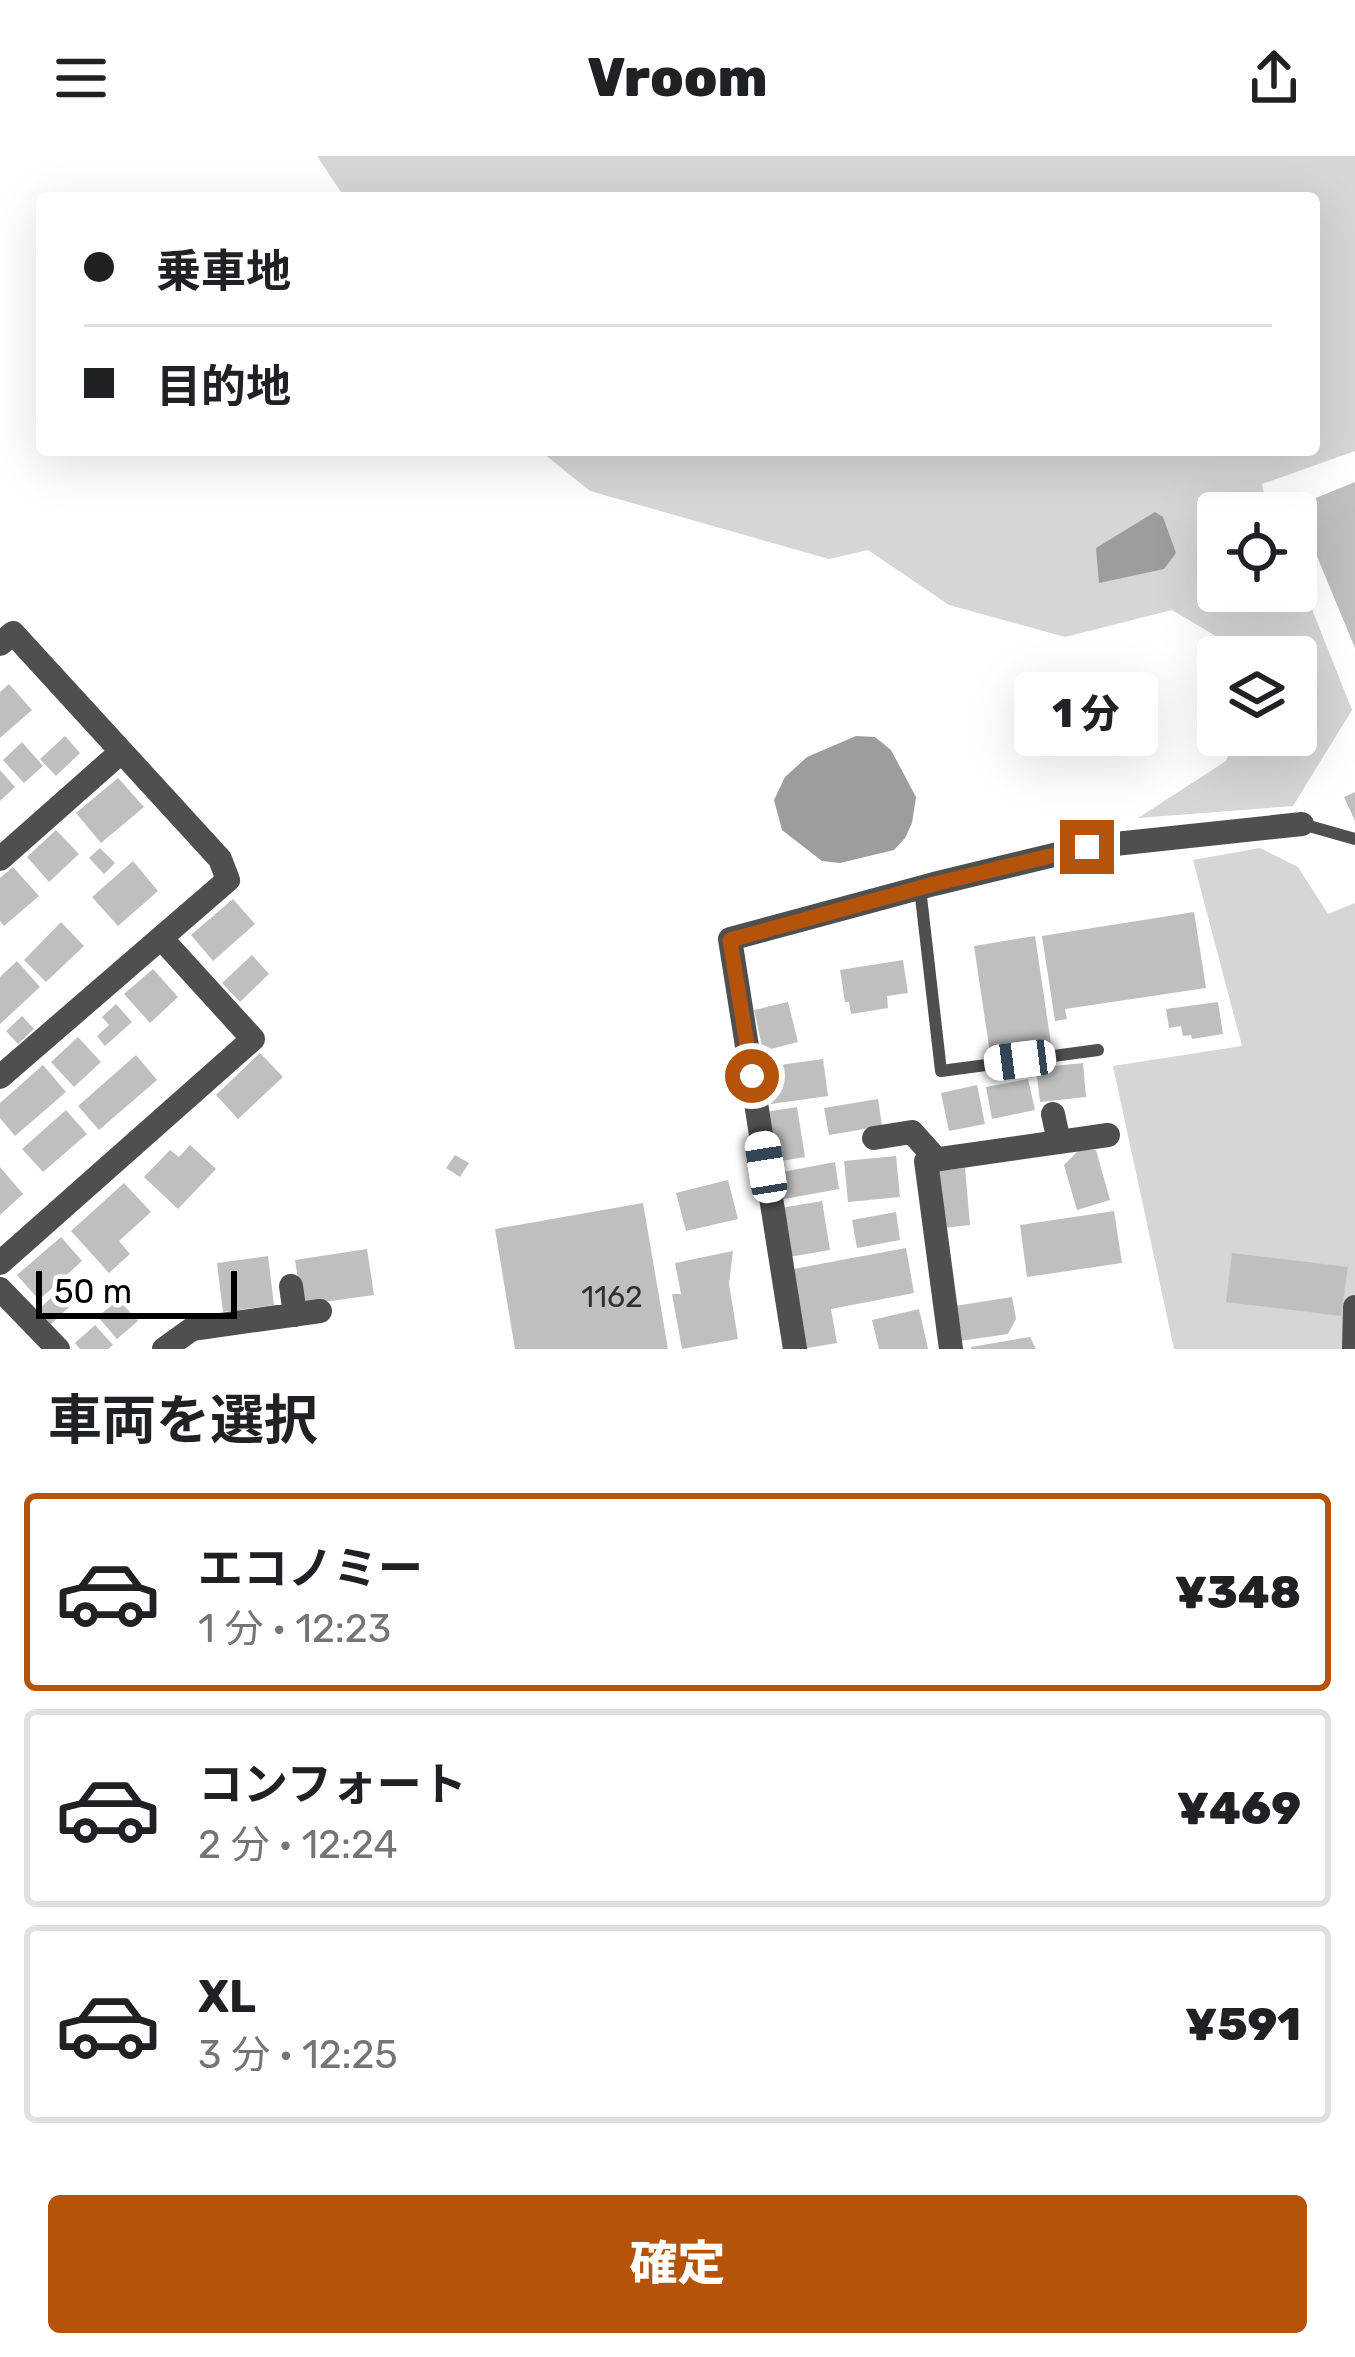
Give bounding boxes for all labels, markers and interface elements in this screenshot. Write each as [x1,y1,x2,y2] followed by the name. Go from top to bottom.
[48,45,114,111] icon: menu
[1241,45,1307,111] icon: share
[587,46,768,110] text: Vroom
[156,245,291,298] text: 乗車地
[156,360,291,413] text: 目的地
[1197,492,1317,756] map controls
[1197,492,1317,612] button: locate
[1197,636,1317,756] button: layers
[1015,673,1159,757] callout: 1 分
[1052,691,1120,737] text: 1 分
[1060,820,1114,874] route end
[982,1038,1058,1082] car
[725,1049,779,1103] route start
[743,1129,789,1205] car
[36,1265,237,1318] scale bar
[54,1272,132,1311] text: 50 m
[581,1279,643,1315] house number: 1162
[48,1389,318,1453] text: 車両を選択
[54,1538,162,1646] icon: car
[198,1542,423,1595] text: エコノミー
[1175,1566,1301,1619] text: ¥348
[198,1606,391,1652] text: 1 分 · 12:23
[54,1754,162,1862] icon: car
[198,1758,467,1811] text: コンフォート
[1177,1782,1301,1835] text: ¥469
[198,1822,398,1868] text: 2 分 · 12:24
[54,1970,162,2078] icon: car
[198,1970,256,2023] text: XL
[1185,1998,1301,2051] text: ¥591
[198,2032,398,2078] text: 3 分 · 12:25
[48,2195,1307,2333] button: 確定

